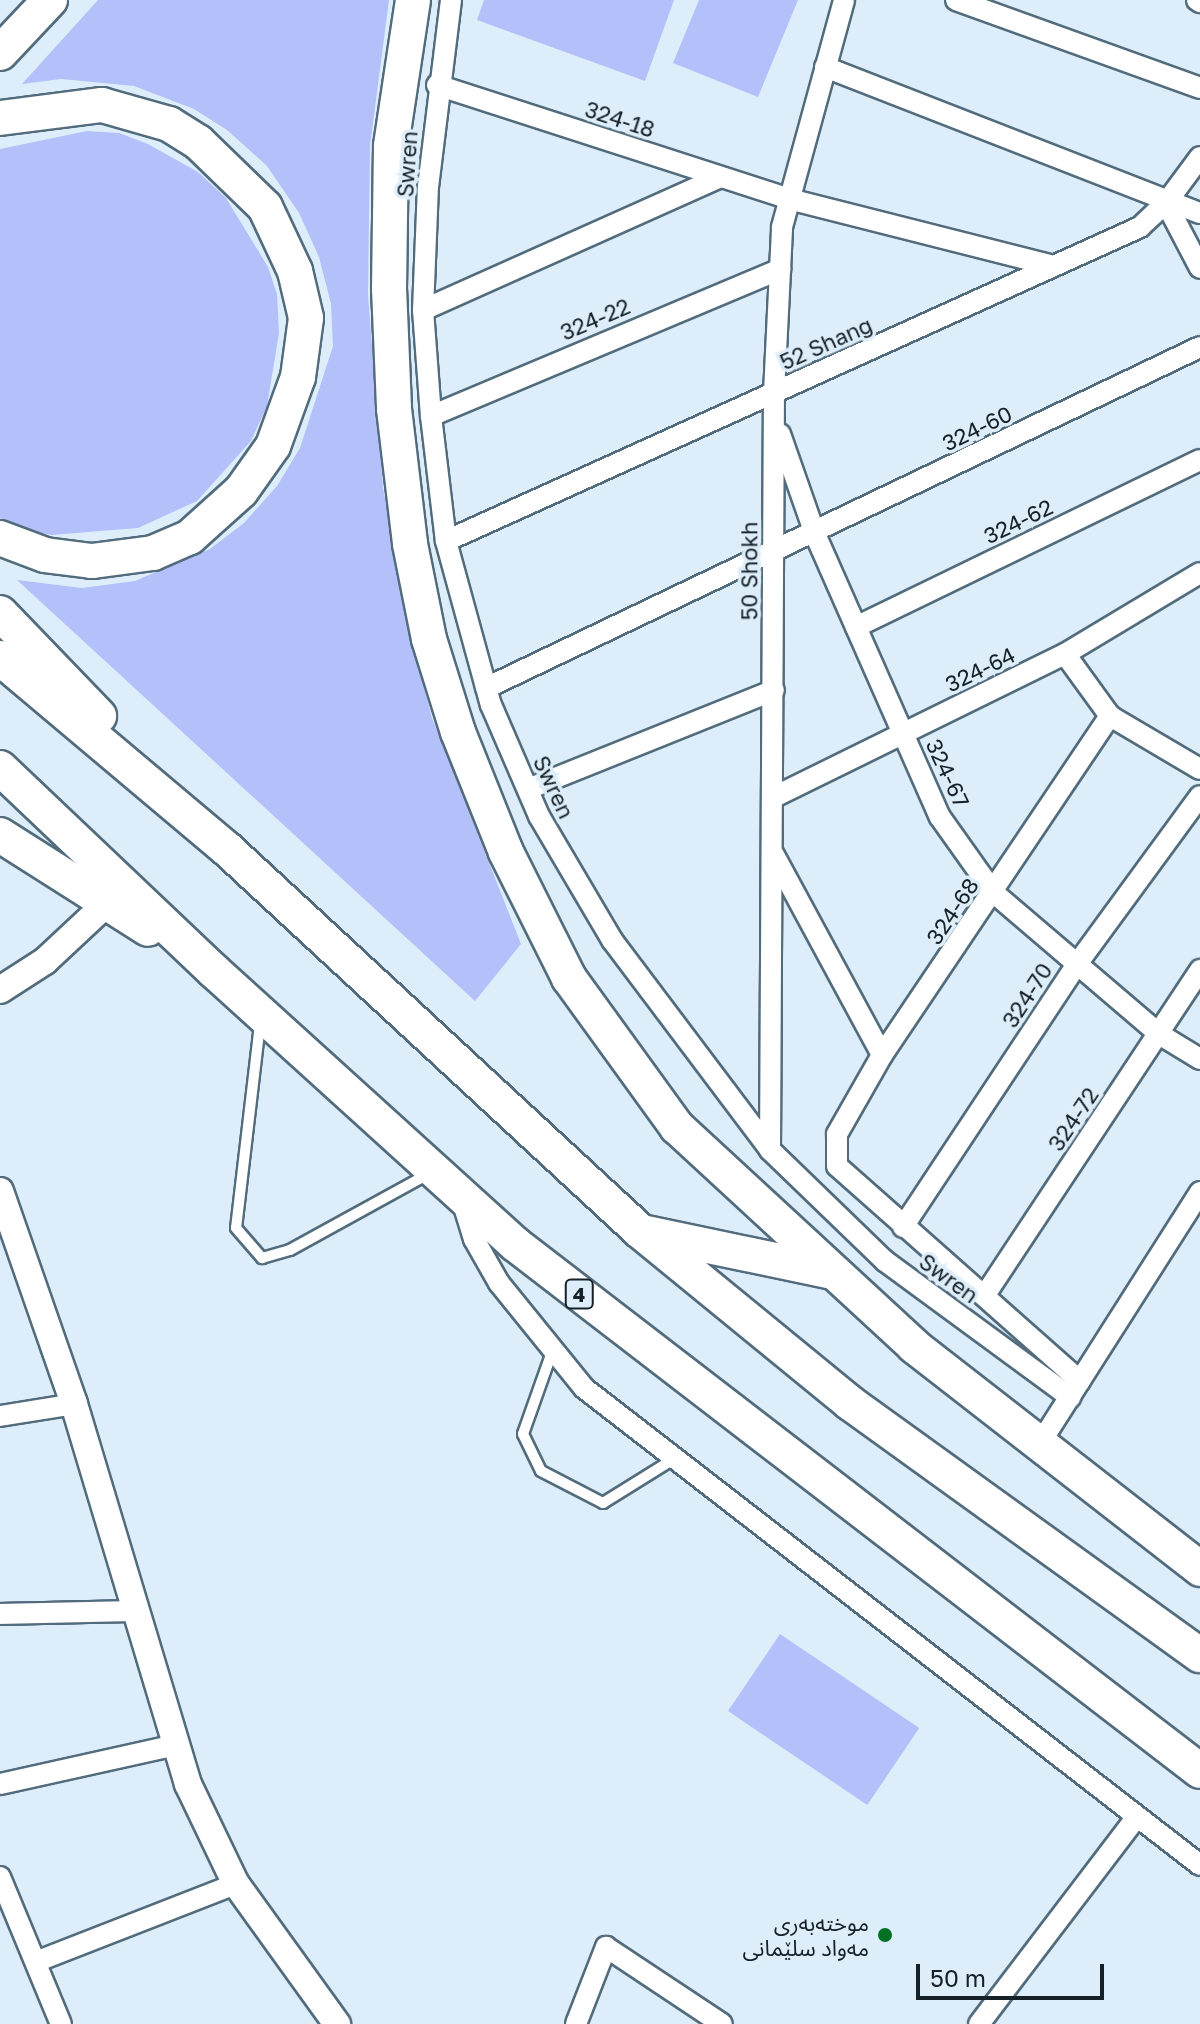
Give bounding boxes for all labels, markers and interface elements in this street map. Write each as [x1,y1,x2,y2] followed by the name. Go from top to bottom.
[582,95,658,143] street label: 324-18
[392,130,422,198] street label: Swren
[556,293,634,345] street label: 324-22
[776,311,876,375] street label: 52 Shang
[938,400,1016,456] street label: 324-60
[979,493,1057,549] street label: 324-62
[736,522,762,620] street label: 50 Shokh
[941,641,1019,697] street label: 324-64
[921,735,975,811] street label: 324-67
[528,751,580,823] street label: Swren
[920,873,984,949] street label: 324-68
[996,958,1058,1032] street label: 324-70
[1042,1082,1104,1156] street label: 324-72
[914,1248,984,1308] street label: Swren
[563,1278,595,1310] road number: 4
[742,1909,869,1960] place label: موختەبەری مەواد سلێمانی
[876,1926,894,1944] marker: موختەبەری مەواد سلێمانی
[920,1948,1108,1998] scale bar
[930,1963,986,1992] text: 50 m

